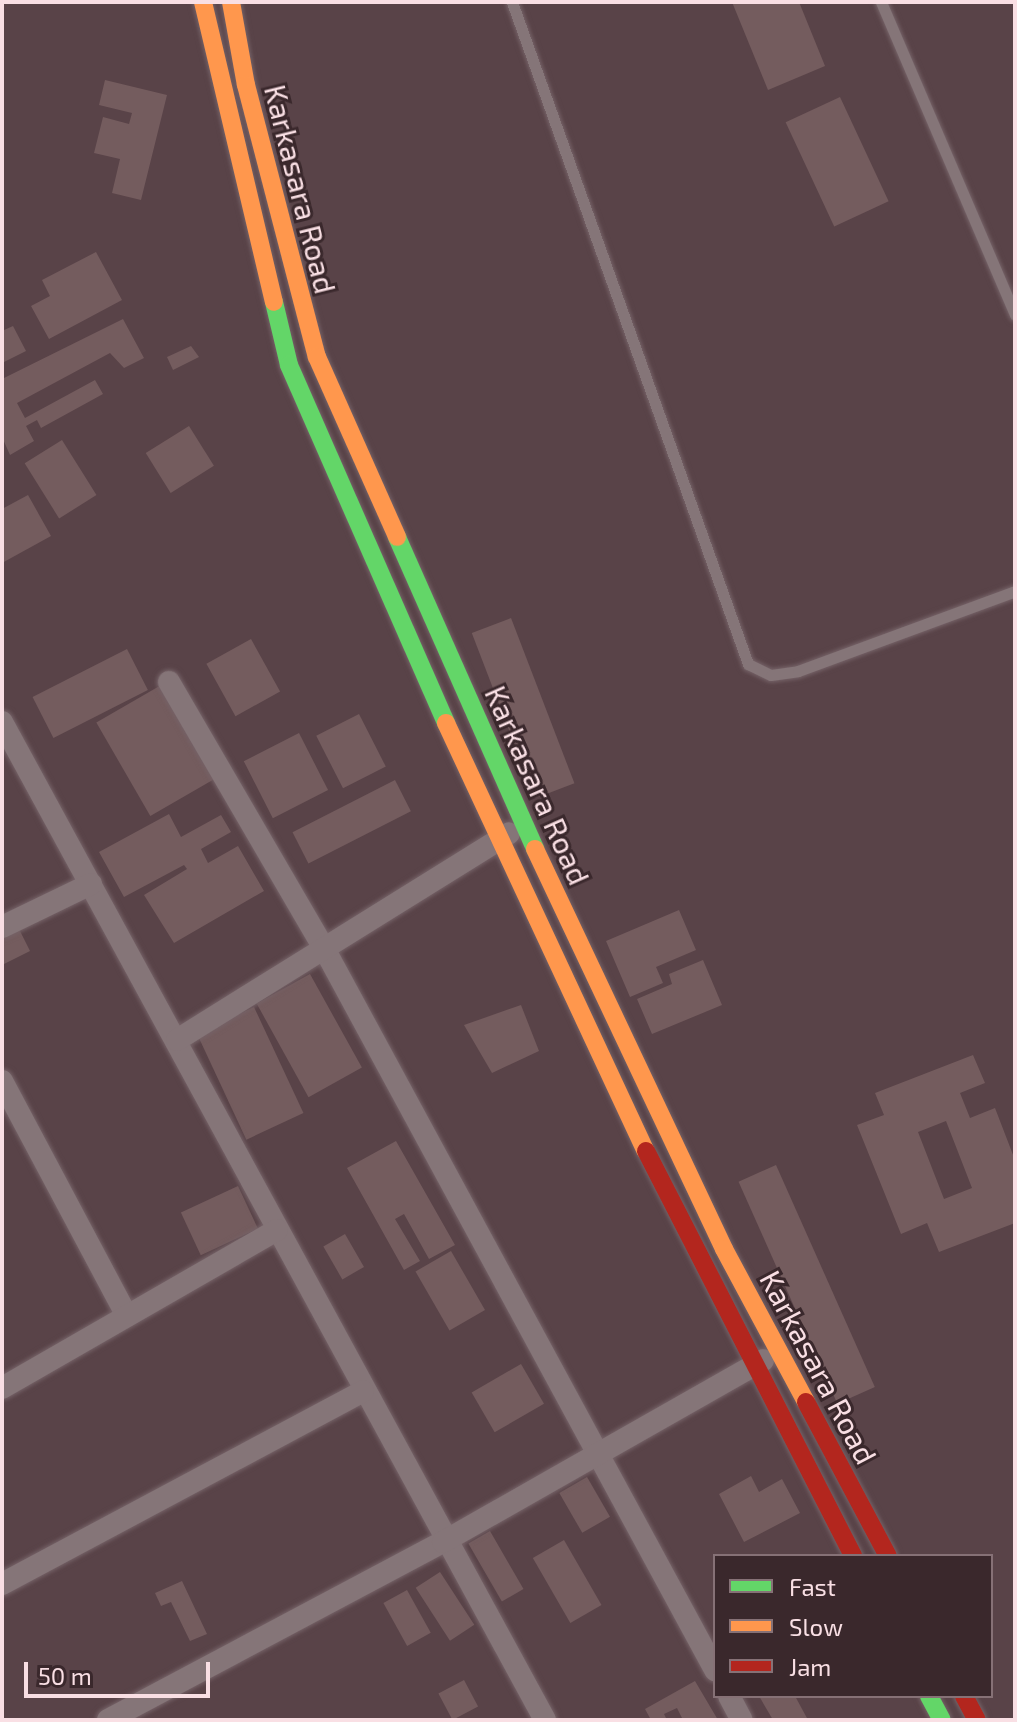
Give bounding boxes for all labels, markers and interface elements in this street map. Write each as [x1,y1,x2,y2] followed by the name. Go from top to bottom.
[258,81,344,297] street label: Karkasara Road
[478,680,598,890] street label: Karkasara Road
[753,1264,885,1470] street label: Karkasara Road
[713,1554,993,1698] legend
[789,1572,836,1601] text: Fast
[789,1612,843,1641] text: Slow
[28,1646,214,1696] scale bar
[789,1652,831,1681] text: Jam
[38,1661,92,1690] text: 50 m

